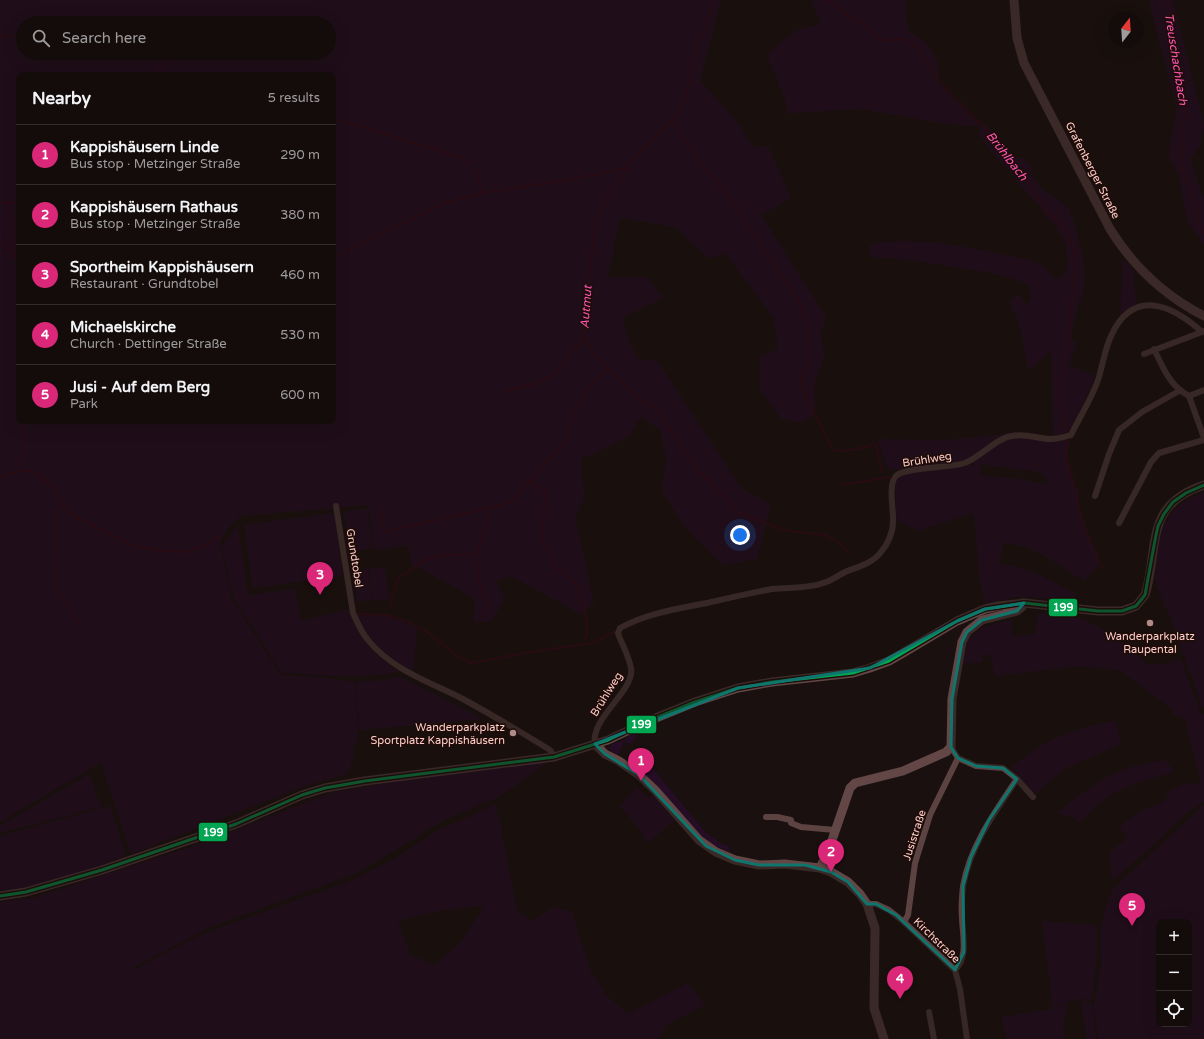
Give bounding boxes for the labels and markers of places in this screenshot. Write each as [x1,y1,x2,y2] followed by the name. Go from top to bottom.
[307,562,333,595] pin: 3
[1145,618,1155,628] marker: Wanderparkplatz Raupental
[1105,630,1195,656] place label: Wanderparkplatz Raupental
[371,721,506,747] place label: Wanderparkplatz Sportplatz Kappishäusern
[508,728,518,738] marker: Wanderparkplatz Sportplatz Kappishäusern
[628,748,654,781] pin: 1
[818,839,844,872] pin: 2
[1119,893,1145,926] pin: 5
[887,966,913,999] pin: 4

